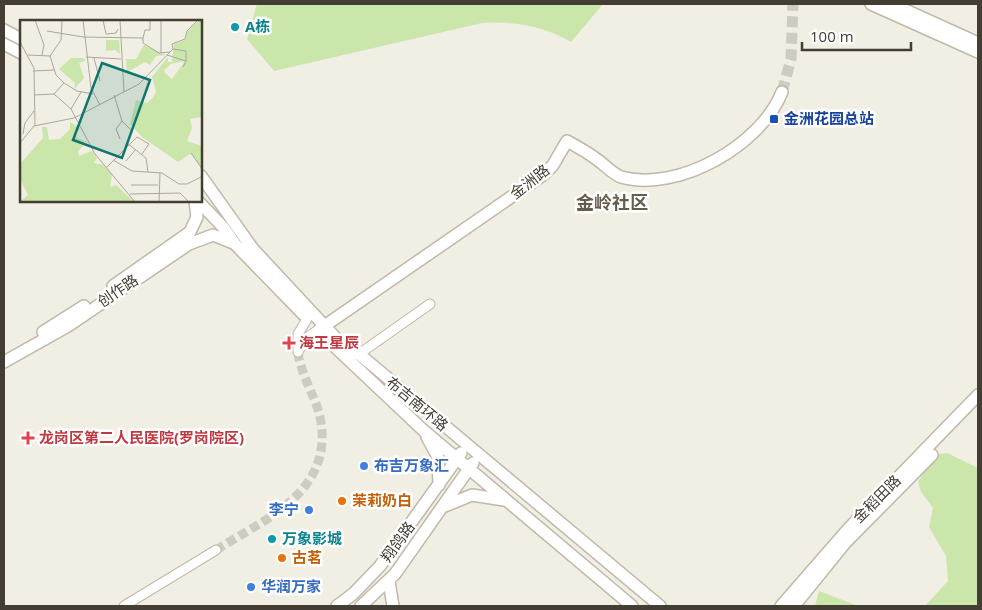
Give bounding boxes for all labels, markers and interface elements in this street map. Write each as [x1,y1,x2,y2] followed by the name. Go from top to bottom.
[245,16,270,36] place label: A栋
[20,20,202,202] inset map
[802,20,911,52] scale bar
[229,21,241,33] marker: A栋
[810,26,854,46] text: 100 m
[784,108,874,128] place label: 金洲花园总站
[768,113,780,125] marker: 金洲花园总站
[505,159,553,203] street label: 金洲路
[576,190,648,214] district label: 金岭社区
[93,269,142,311] street label: 创作路
[299,332,359,352] place label: 海王星辰
[283,337,295,349] marker: 海王星辰
[382,371,453,435] street label: 布吉南环路
[39,427,244,447] place label: 龙岗区第二人民医院(罗岗院区)
[21,431,35,445] marker: 龙岗区第二人民医院(罗岗院区)
[374,455,449,475] place label: 布吉万象汇
[358,460,370,472] marker: 布吉万象汇
[848,470,905,527] street label: 金稻田路
[352,490,412,510] place label: 茉莉奶白
[336,495,348,507] marker: 茉莉奶白
[269,499,299,519] place label: 李宁
[303,504,315,516] marker: 李宁
[376,517,419,565] street label: 翔鸽路
[282,528,342,548] place label: 万象影城
[266,533,278,545] marker: 万象影城
[292,547,322,567] place label: 古茗
[276,552,288,564] marker: 古茗
[261,576,321,596] place label: 华润万家
[245,581,257,593] marker: 华润万家

